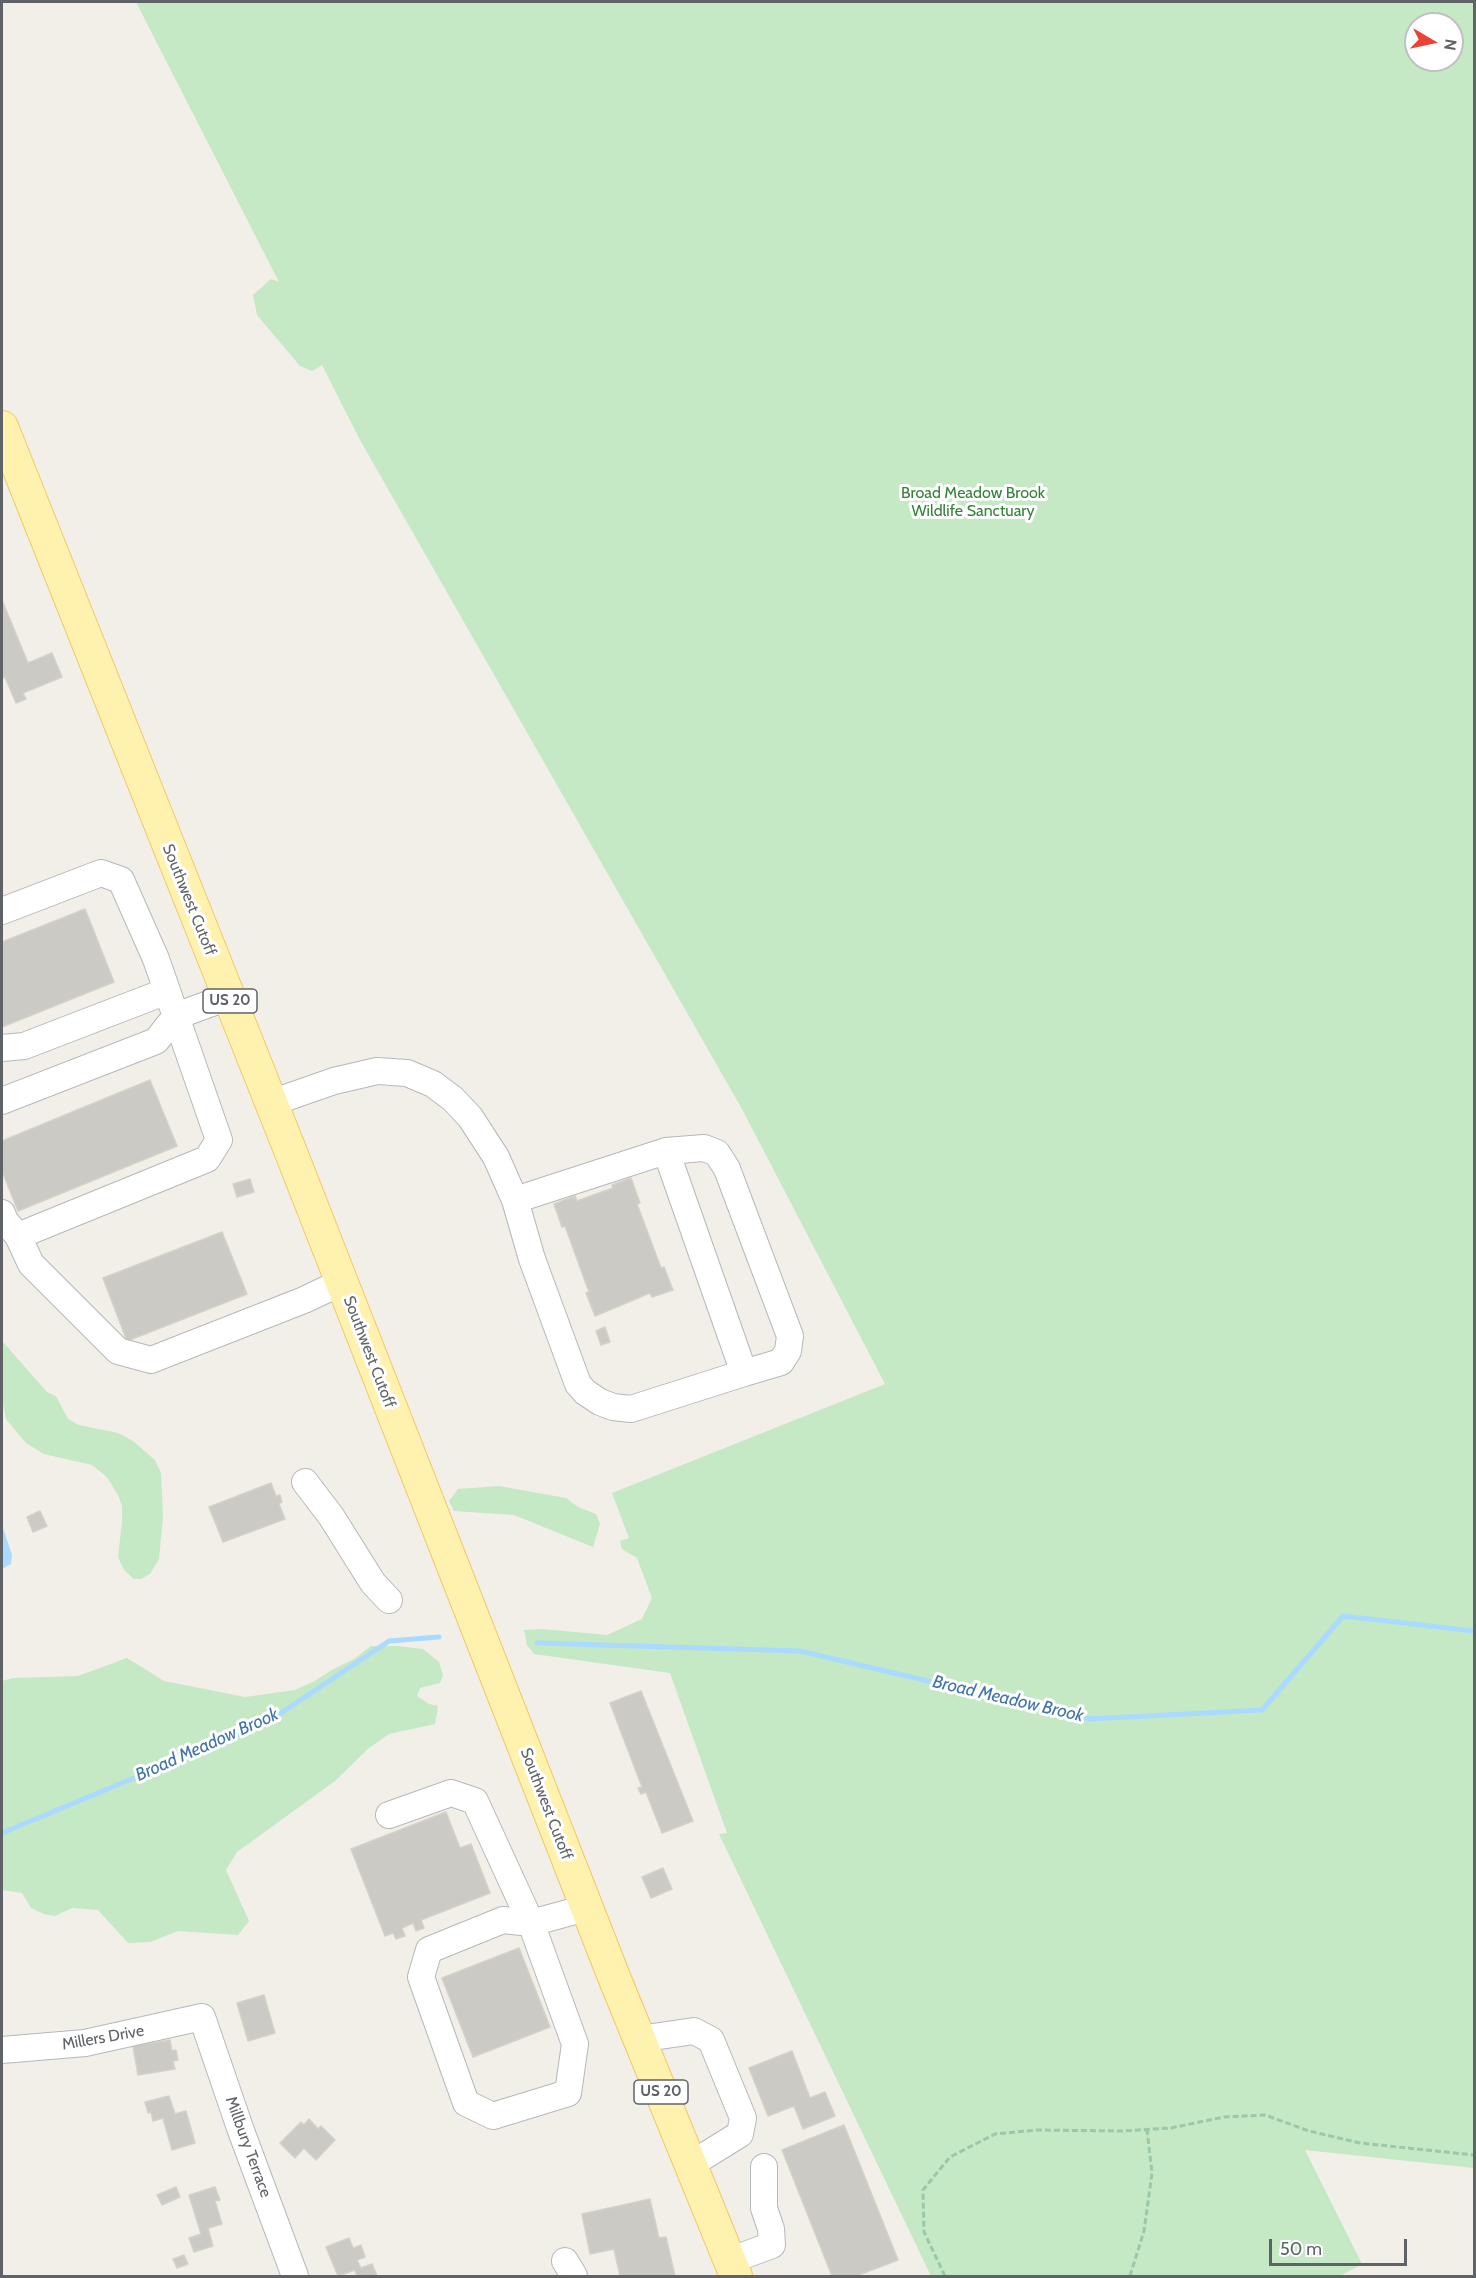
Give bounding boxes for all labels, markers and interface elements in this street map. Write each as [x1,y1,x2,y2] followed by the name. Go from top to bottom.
[1404,12,1464,72] north arrow
[1440,38,1461,52] text: N
[901,483,1045,521] park label: Broad Meadow Brook Wildlife Sanctuary
[158,841,220,959] street label: Southwest Cutoff
[203,989,257,1013] road number: US 20
[339,1293,399,1411] street label: Southwest Cutoff
[930,1671,1086,1727] water label: Broad Meadow Brook
[132,1704,282,1786] water label: Broad Meadow Brook
[516,1745,576,1863] street label: Southwest Cutoff
[60,2021,146,2055] street label: Millers Drive
[634,2080,688,2104] road number: US 20
[221,2094,275,2200] street label: Millbury Terrace
[1272,2227,1410,2265] scale bar
[1280,2238,1322,2260] text: 50 m

